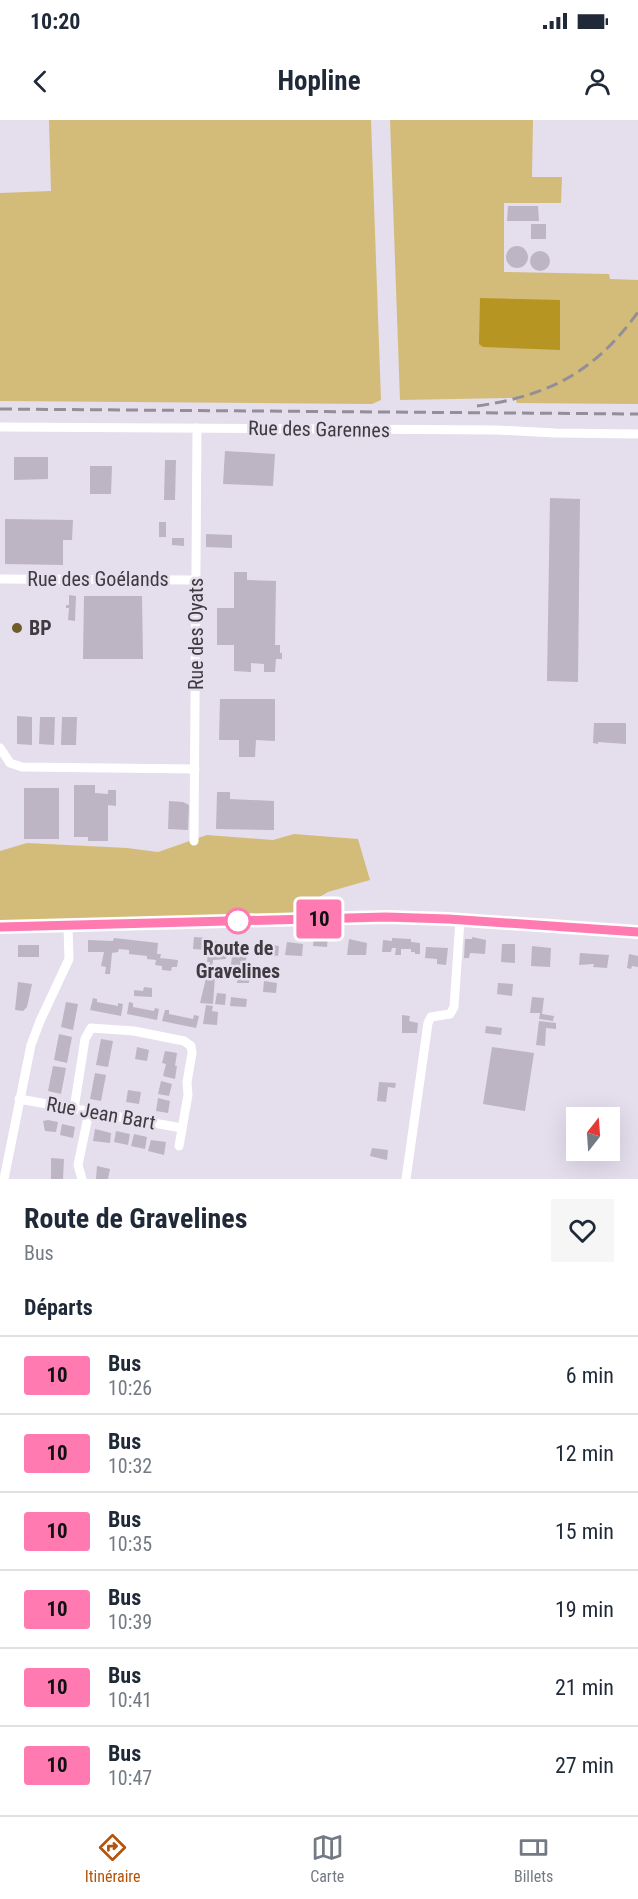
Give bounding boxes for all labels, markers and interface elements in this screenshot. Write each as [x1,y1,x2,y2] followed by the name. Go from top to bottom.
[30,9,81,34] text: 10:20
[24,65,57,98] icon: back
[277,65,361,97] text: Hopline
[581,65,614,98] icon: person
[248,416,390,442] street label: Rue des Garennes
[27,567,169,591] street label: Rue des Goélands
[184,578,208,690] street label: Rue des Oyats
[29,616,52,640] place label: BP
[10,621,24,635] marker: BP
[292,900,346,938] line badge: 10
[308,907,330,931] text: 10
[225,908,251,934] marker: Route de Gravelines
[196,936,280,983] place label: Route de Gravelines
[45,1092,157,1134] street label: Rue Jean Bart
[566,1107,620,1161] north arrow
[566,1107,620,1161] map controls
[551,1199,614,1262] button: heart
[24,1202,247,1235] text: Route de Gravelines
[24,1241,54,1265] text: Bus
[24,1295,93,1320] text: Départs
[108,1351,141,1376] text: Bus
[46,1363,68,1387] text: 10
[566,1363,614,1388] text: 6 min
[108,1376,152,1400] text: 10:26
[108,1429,141,1454] text: Bus
[46,1441,68,1465] text: 10
[555,1441,614,1466] text: 12 min
[108,1454,152,1478] text: 10:32
[108,1507,141,1532] text: Bus
[46,1519,68,1543] text: 10
[555,1519,614,1544] text: 15 min
[108,1532,152,1556] text: 10:35
[108,1585,141,1610] text: Bus
[46,1597,68,1621] text: 10
[555,1597,614,1622] text: 19 min
[108,1610,152,1634] text: 10:39
[108,1663,141,1688] text: Bus
[46,1675,68,1699] text: 10
[555,1675,614,1700] text: 21 min
[108,1688,152,1712] text: 10:41
[108,1741,141,1766] text: Bus
[46,1753,68,1777] text: 10
[555,1753,614,1778] text: 27 min
[108,1766,152,1790] text: 10:47
[85,1831,141,1886] tab: Itinéraire
[310,1831,344,1886] tab: Carte
[514,1831,553,1886] tab: Billets

